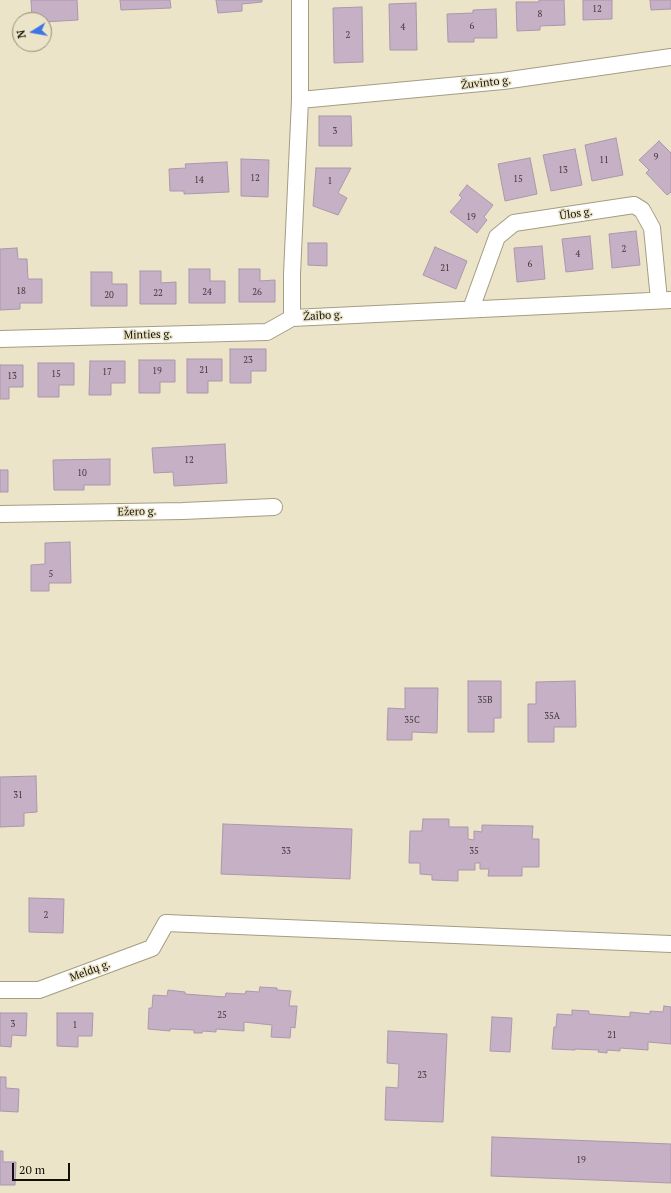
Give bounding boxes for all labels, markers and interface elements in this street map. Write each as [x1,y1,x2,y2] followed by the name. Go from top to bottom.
[592,4,602,14] house number: 12
[538,9,542,19] house number: 8
[12,12,52,52] north arrow
[470,21,474,31] house number: 6
[401,22,405,32] house number: 4
[14,29,29,40] text: N
[346,30,350,40] house number: 2
[460,74,512,92] street label: Žuvinto g.
[333,126,337,136] house number: 3
[654,152,658,162] house number: 9
[599,155,609,165] house number: 11
[558,165,568,175] house number: 13
[250,173,260,183] house number: 12
[513,174,523,184] house number: 15
[194,175,204,185] house number: 14
[328,176,332,186] house number: 1
[559,205,593,223] street label: Ūlos g.
[466,212,476,222] house number: 19
[622,244,626,254] house number: 2
[576,249,580,259] house number: 4
[528,259,532,269] house number: 6
[440,263,450,273] house number: 21
[16,286,26,296] house number: 18
[202,287,212,297] house number: 24
[252,287,262,297] house number: 26
[153,288,163,298] house number: 22
[104,290,114,300] house number: 20
[303,308,343,324] street label: Žaibo g.
[124,328,172,342] street label: Minties g.
[243,355,253,365] house number: 23
[199,365,209,375] house number: 21
[152,366,162,376] house number: 19
[102,367,112,377] house number: 17
[51,369,61,379] house number: 15
[7,371,17,381] house number: 13
[184,455,194,465] house number: 12
[77,468,87,478] house number: 10
[117,505,157,519] street label: Ežero g.
[49,569,53,579] house number: 5
[477,695,493,705] house number: 35B
[544,711,560,721] house number: 35A
[404,715,420,725] house number: 35C
[13,790,23,800] house number: 31
[281,846,291,856] house number: 33
[469,846,479,856] house number: 35
[44,910,48,920] house number: 2
[68,958,112,984] street label: Meldų g.
[217,1010,227,1020] house number: 25
[11,1019,15,1029] house number: 3
[73,1020,77,1030] house number: 1
[607,1030,617,1040] house number: 21
[417,1070,427,1080] house number: 23
[14,1155,72,1181] scale bar
[576,1155,586,1165] house number: 19
[19,1162,45,1177] text: 20 m

